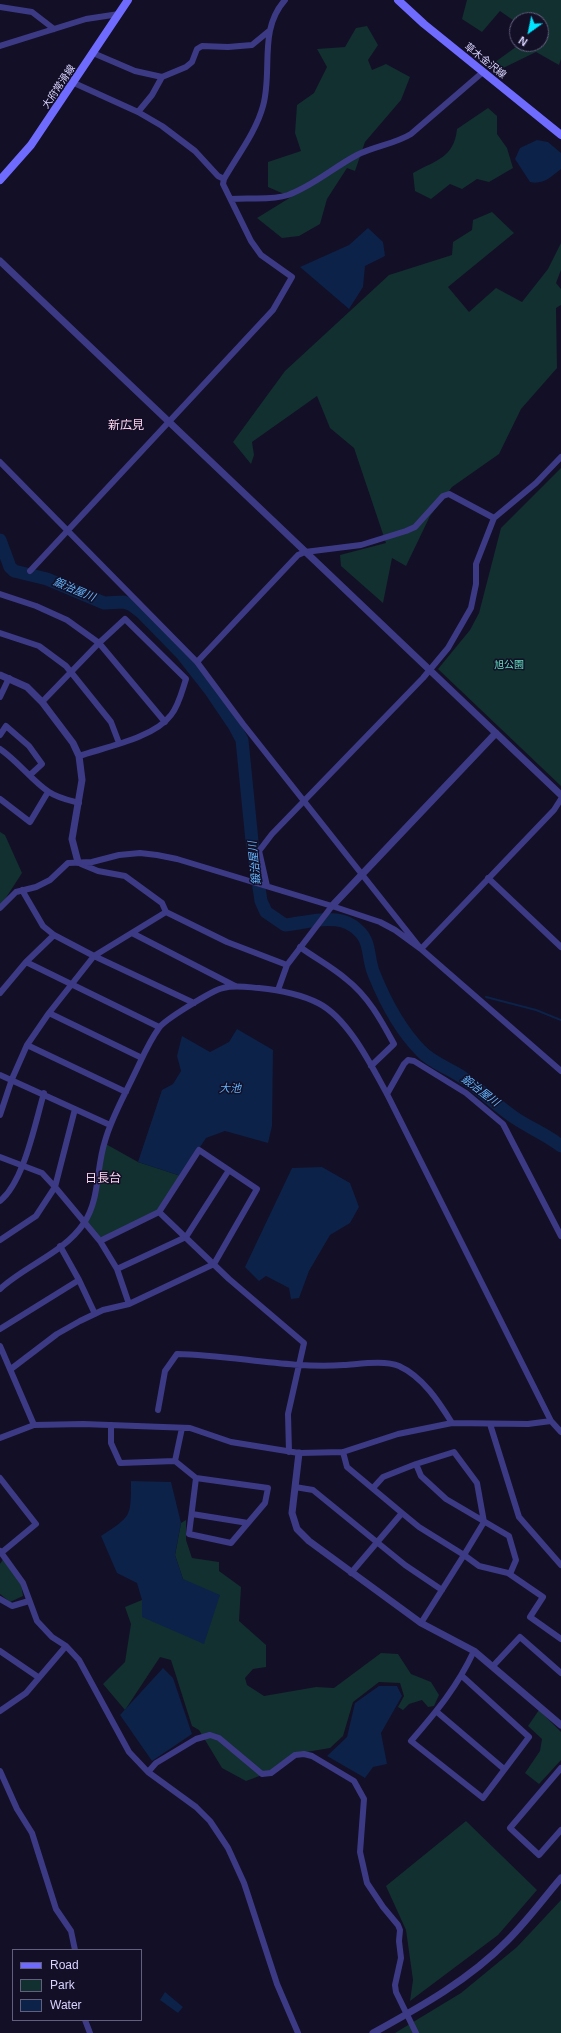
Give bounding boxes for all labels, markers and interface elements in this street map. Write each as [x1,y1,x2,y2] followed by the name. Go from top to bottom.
[509,12,549,52] north arrow
[516,34,530,48] text: N
[462,41,508,81] street label: 草木金沢線
[40,63,78,111] street label: 大府常滑線
[108,419,144,433] district label: 新広見
[51,575,97,605] water label: 鍛治屋川
[494,659,524,671] park label: 旭公園
[246,840,264,886] water label: 鍛治屋川
[458,1072,502,1110] water label: 鍛治屋川
[219,1082,241,1096] water label: 大池
[85,1172,121,1186] district label: 日長台
[12,1949,142,2021] legend
[50,1958,79,1972] text: Road
[50,1978,75,1992] text: Park
[50,1998,82,2012] text: Water

